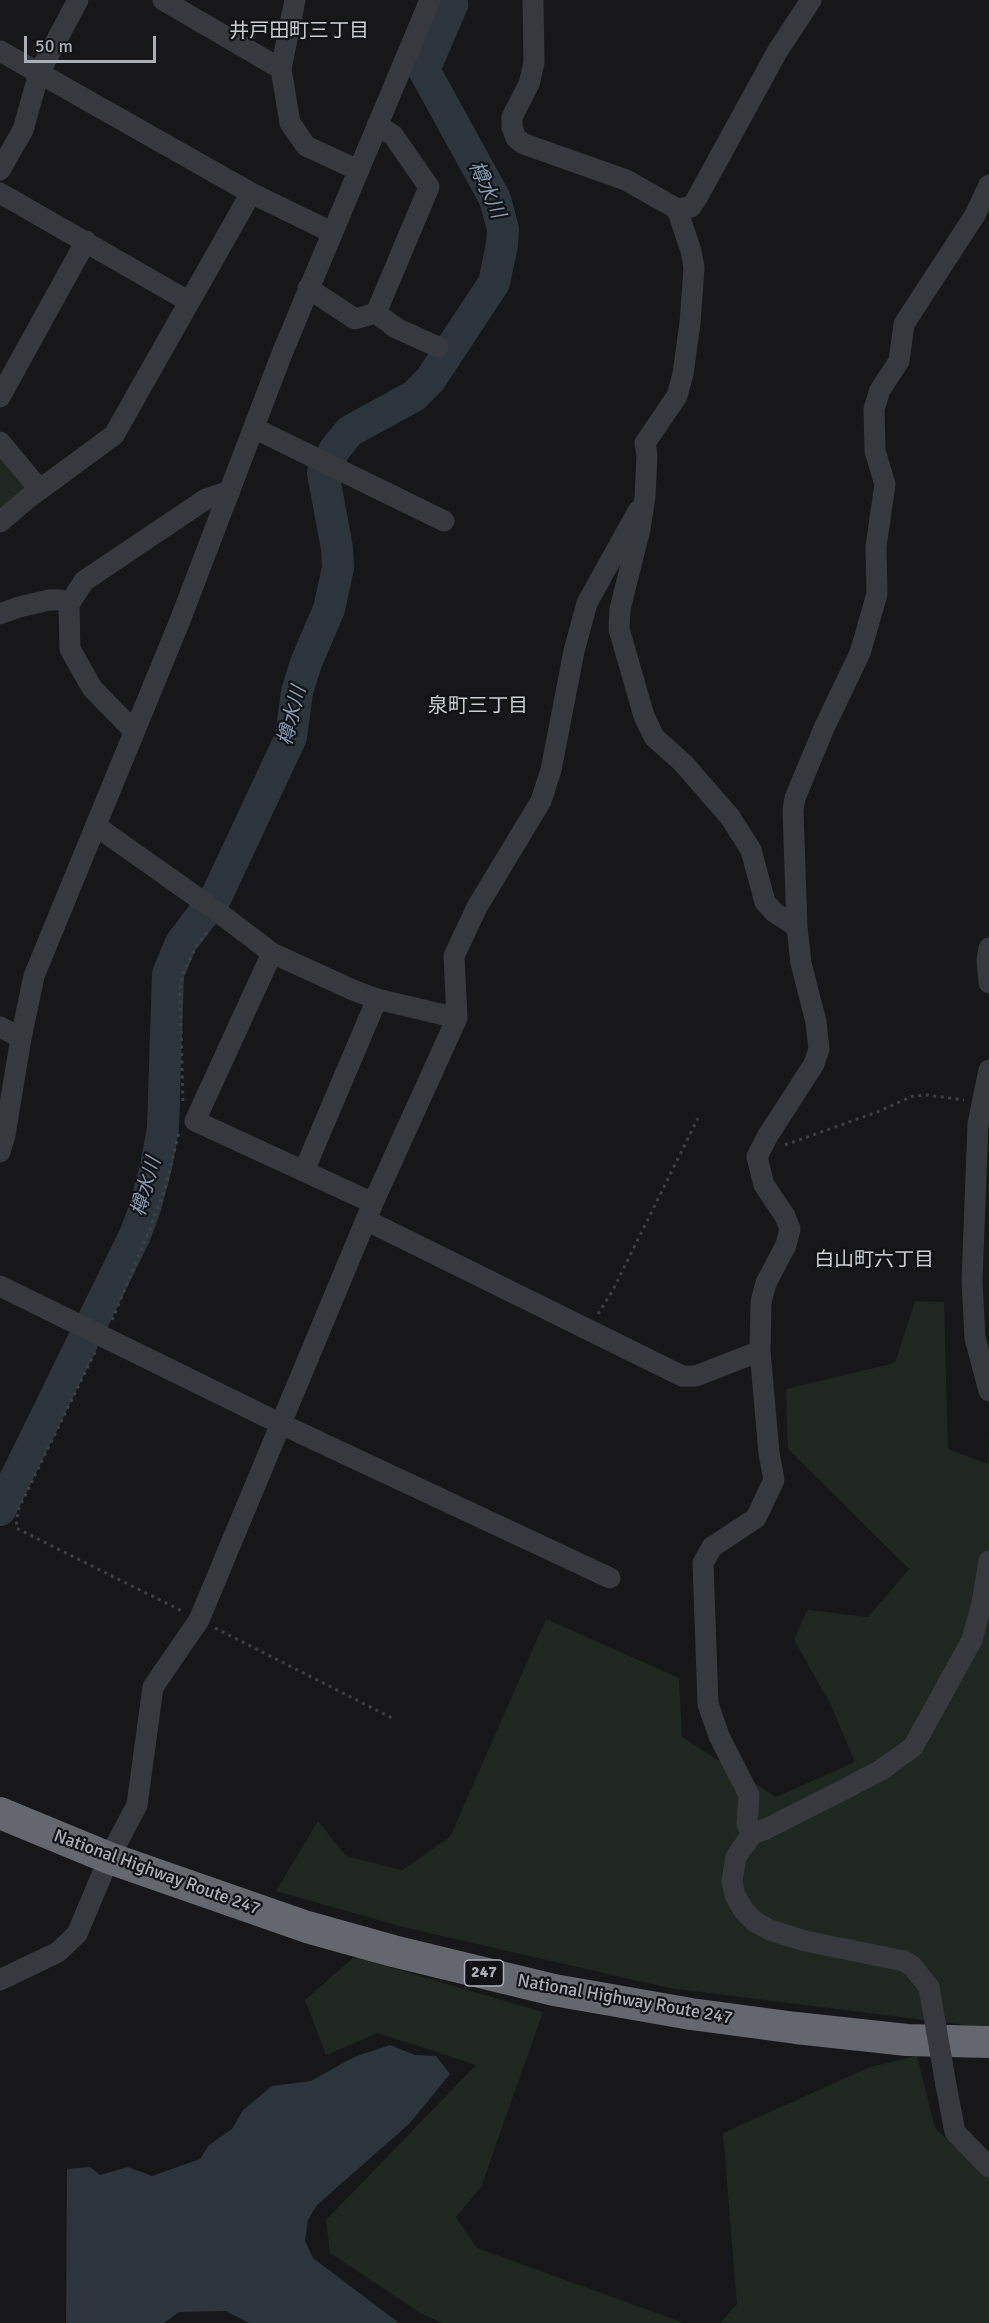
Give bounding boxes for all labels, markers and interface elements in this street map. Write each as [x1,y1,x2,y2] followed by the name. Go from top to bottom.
[229,20,369,44] district label: 井戸田町三丁目
[27,24,159,62] scale bar
[35,35,73,57] text: 50 m
[463,158,509,222] water label: 樽水川
[274,684,312,748] water label: 樽水川
[428,695,528,719] district label: 泉町三丁目
[127,1155,167,1219] water label: 樽水川
[814,1249,934,1273] district label: 白山町六丁目
[51,1826,263,1920] street label: National Highway Route 247
[464,1960,504,1986] road number: 247
[516,1970,734,2030] street label: National Highway Route 247

